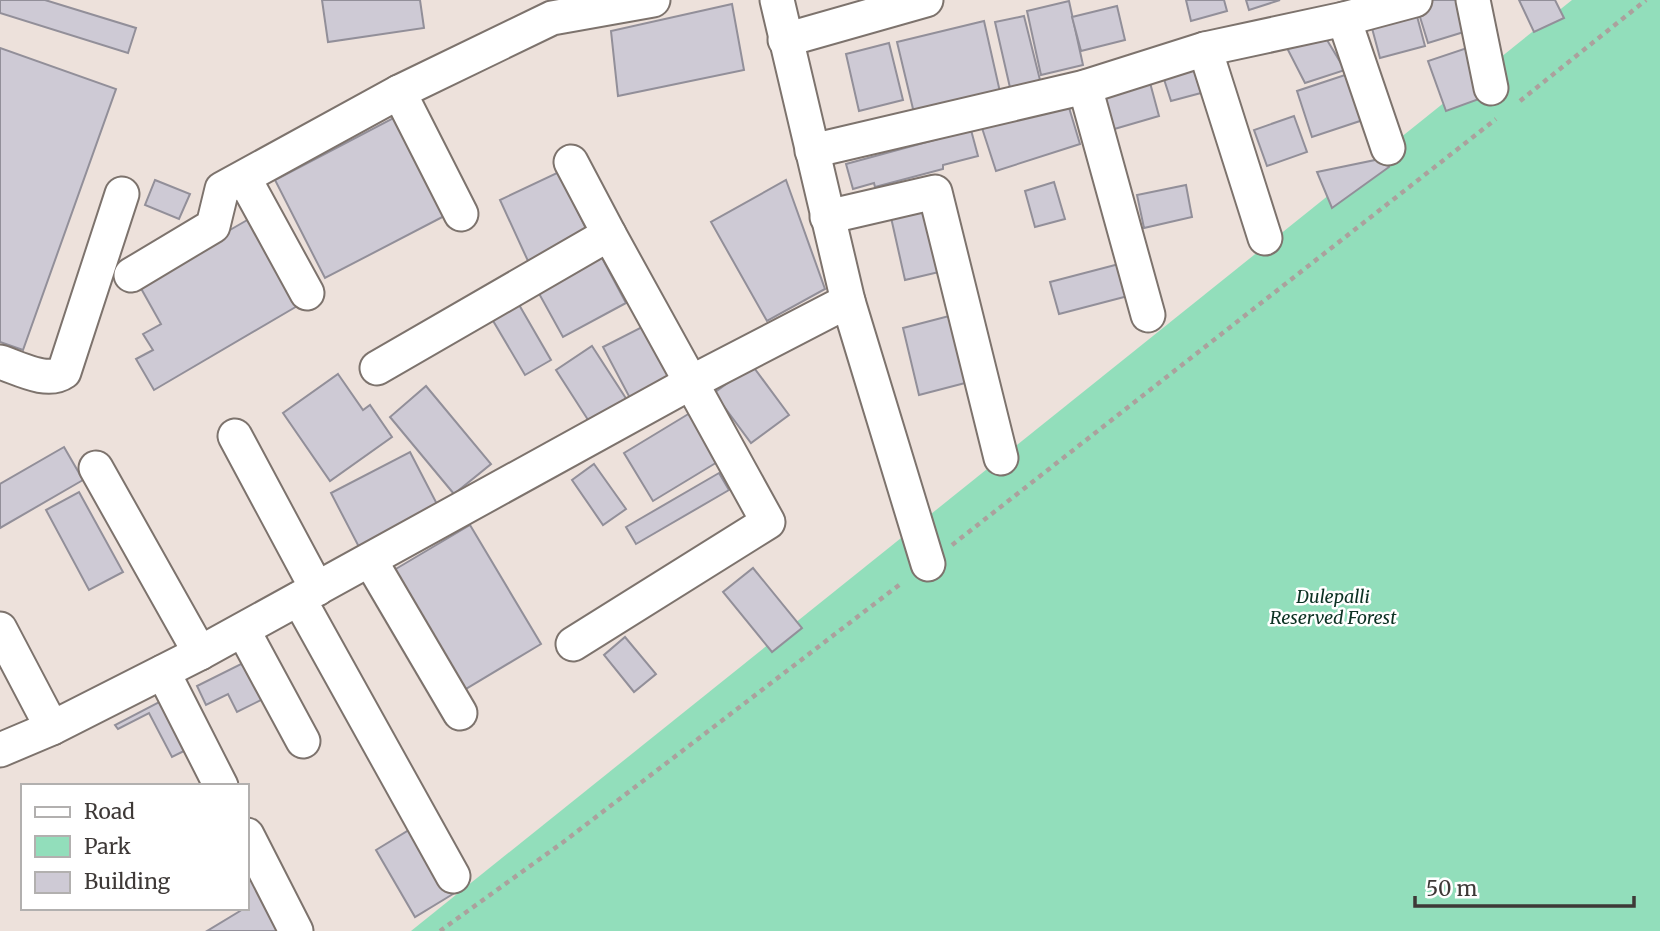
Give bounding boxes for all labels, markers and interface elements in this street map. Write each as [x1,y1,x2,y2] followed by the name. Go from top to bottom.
[1270,585,1397,629] park label: Dulepalli Reserved Forest
[21,784,248,910] legend
[84,798,135,825] text: Road
[84,833,131,860] text: Park
[1415,864,1634,908] scale bar
[84,868,171,895] text: Building
[1426,875,1477,902] text: 50 m

